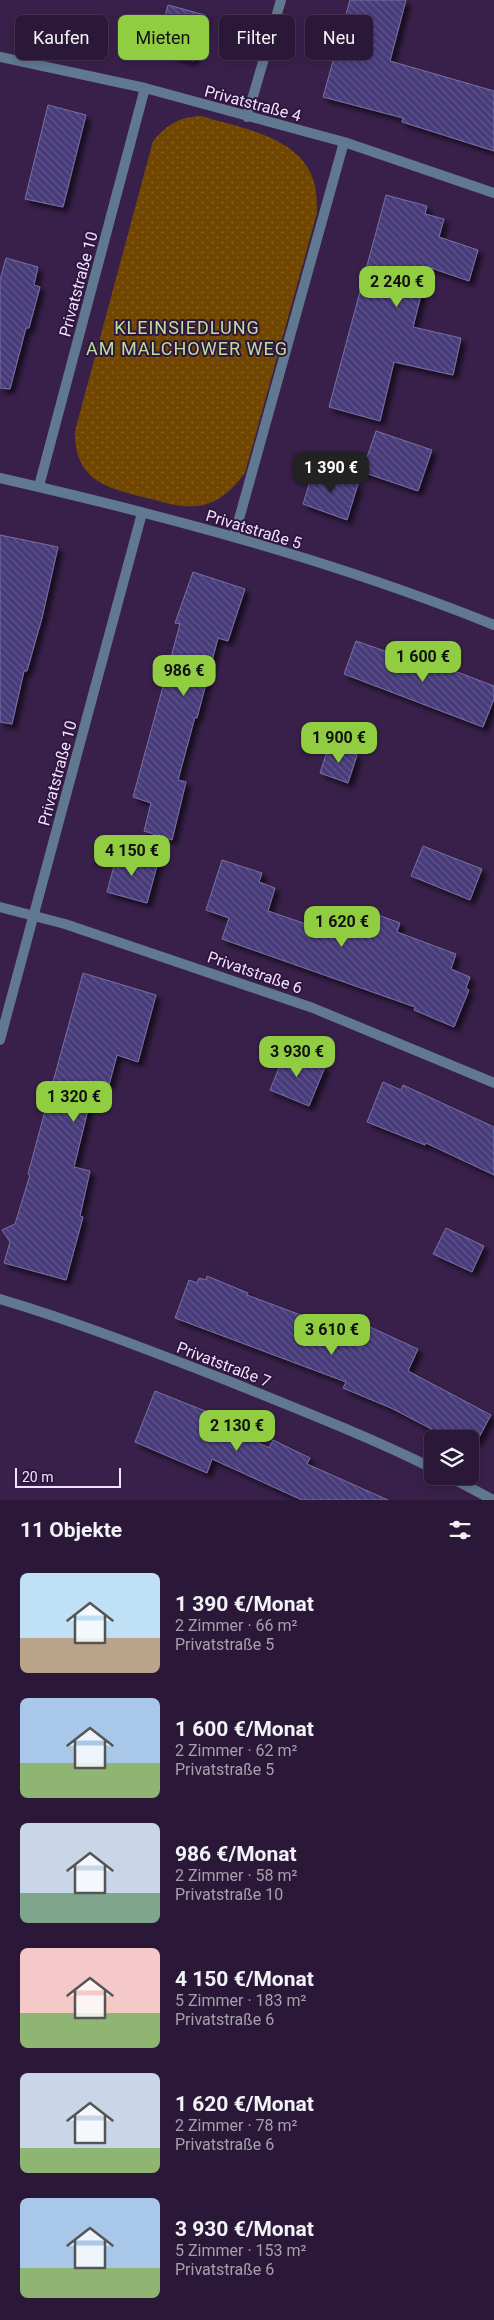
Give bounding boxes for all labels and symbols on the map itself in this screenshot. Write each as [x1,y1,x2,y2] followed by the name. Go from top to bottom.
[202,81,303,126] street label: Privatstraße 4
[55,229,102,339] street label: Privatstraße 10
[351,266,443,308] pin: 2 240 €
[86,317,288,359] district label: KLEINSIEDLUNG AM MALCHOWER WEG
[285,452,377,494] pin: 1 390 €
[204,506,304,553] street label: Privatstraße 5
[377,640,469,683] pin: 1 600 €
[149,654,219,697] pin: 986 €
[34,718,81,828] street label: Privatstraße 10
[293,722,385,764] pin: 1 900 €
[86,834,178,877] pin: 4 150 €
[296,906,388,948] pin: 1 620 €
[205,947,305,998] street label: Privatstraße 6
[251,1036,343,1078] pin: 3 930 €
[28,1080,120,1123] pin: 1 320 €
[286,1314,378,1356] pin: 3 610 €
[174,1338,274,1391] street label: Privatstraße 7
[191,1410,283,1452] pin: 2 130 €
[15,1465,121,1488] scale bar

